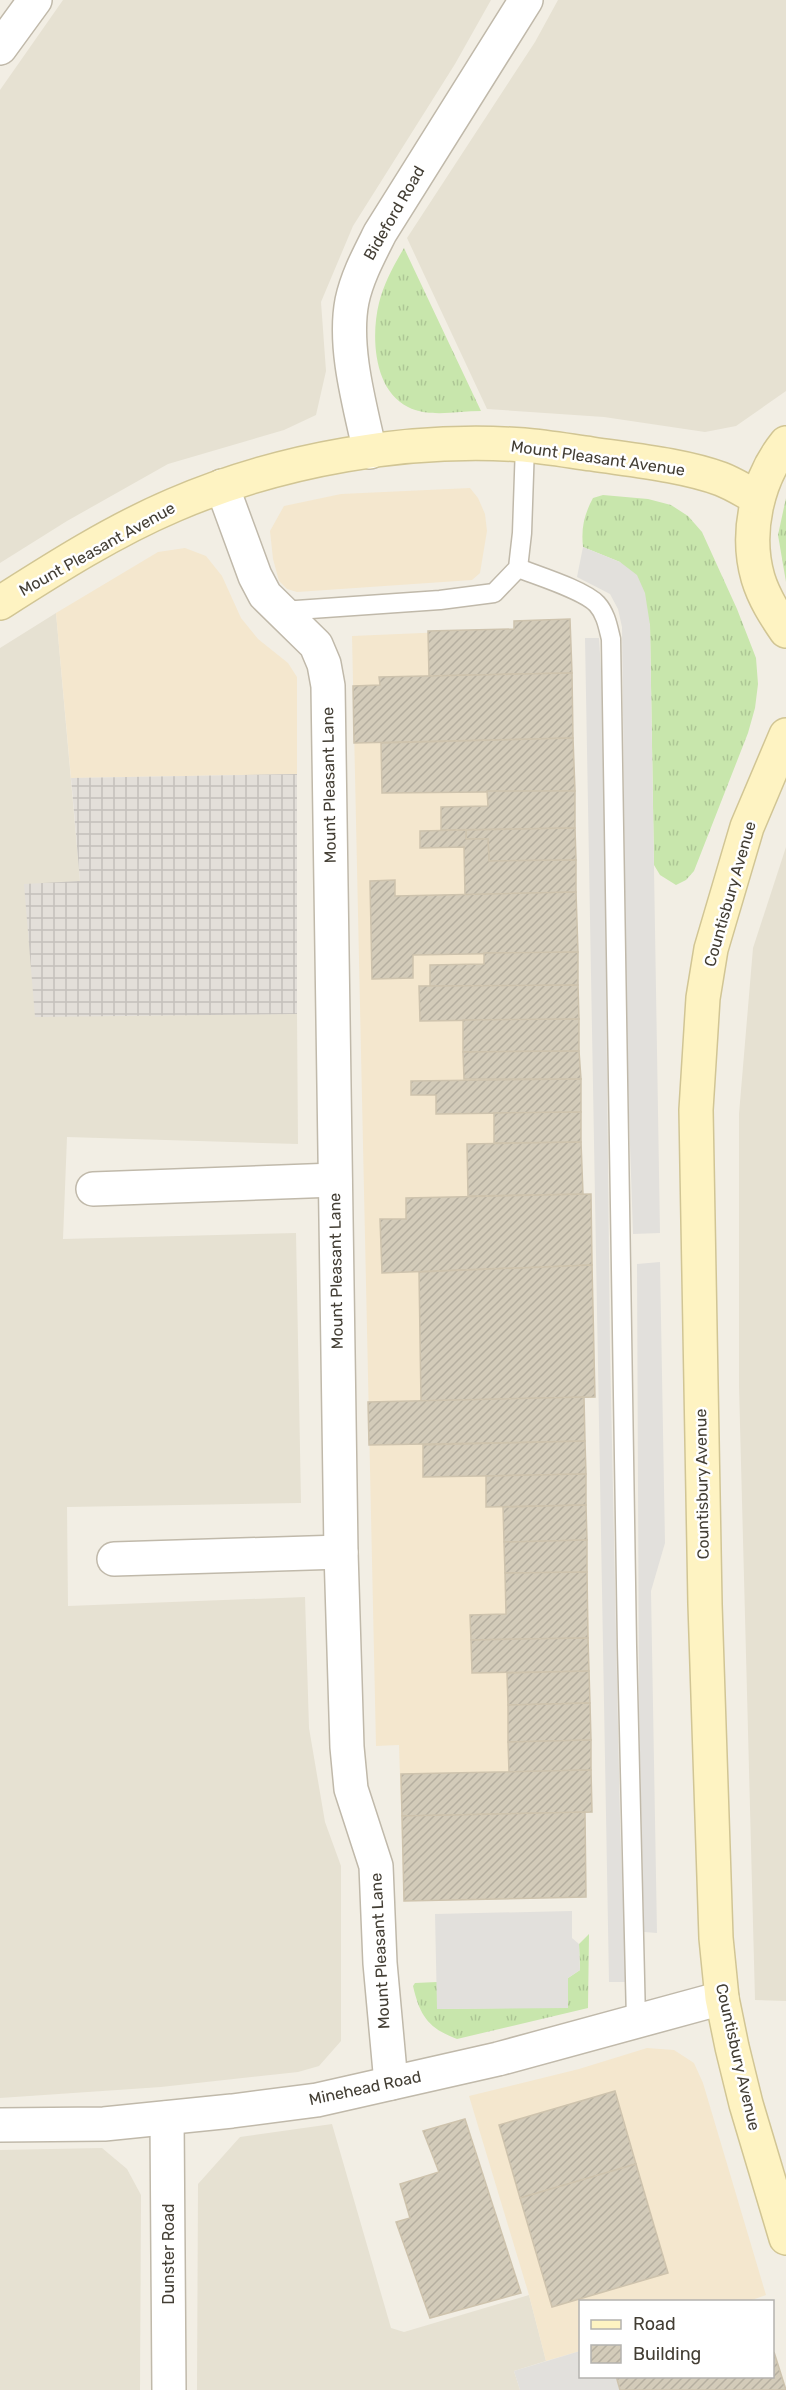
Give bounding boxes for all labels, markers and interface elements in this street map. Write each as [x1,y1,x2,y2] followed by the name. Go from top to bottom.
[359,163,429,263] street label: Bideford Road
[510,436,686,480] street label: Mount Pleasant Avenue
[16,498,178,600] street label: Mount Pleasant Avenue
[318,707,340,863] street label: Mount Pleasant Lane
[700,819,760,969] street label: Countisbury Avenue
[325,1193,347,1349] street label: Mount Pleasant Lane
[691,1409,713,1559] street label: Countisbury Avenue
[366,1872,394,2030] street label: Mount Pleasant Lane
[712,1982,764,2132] street label: Countisbury Avenue
[307,2067,423,2109] street label: Minehead Road
[159,2203,178,2305] street label: Dunster Road
[579,2300,774,2378] legend
[633,2313,676,2335] text: Road
[633,2343,701,2365] text: Building

